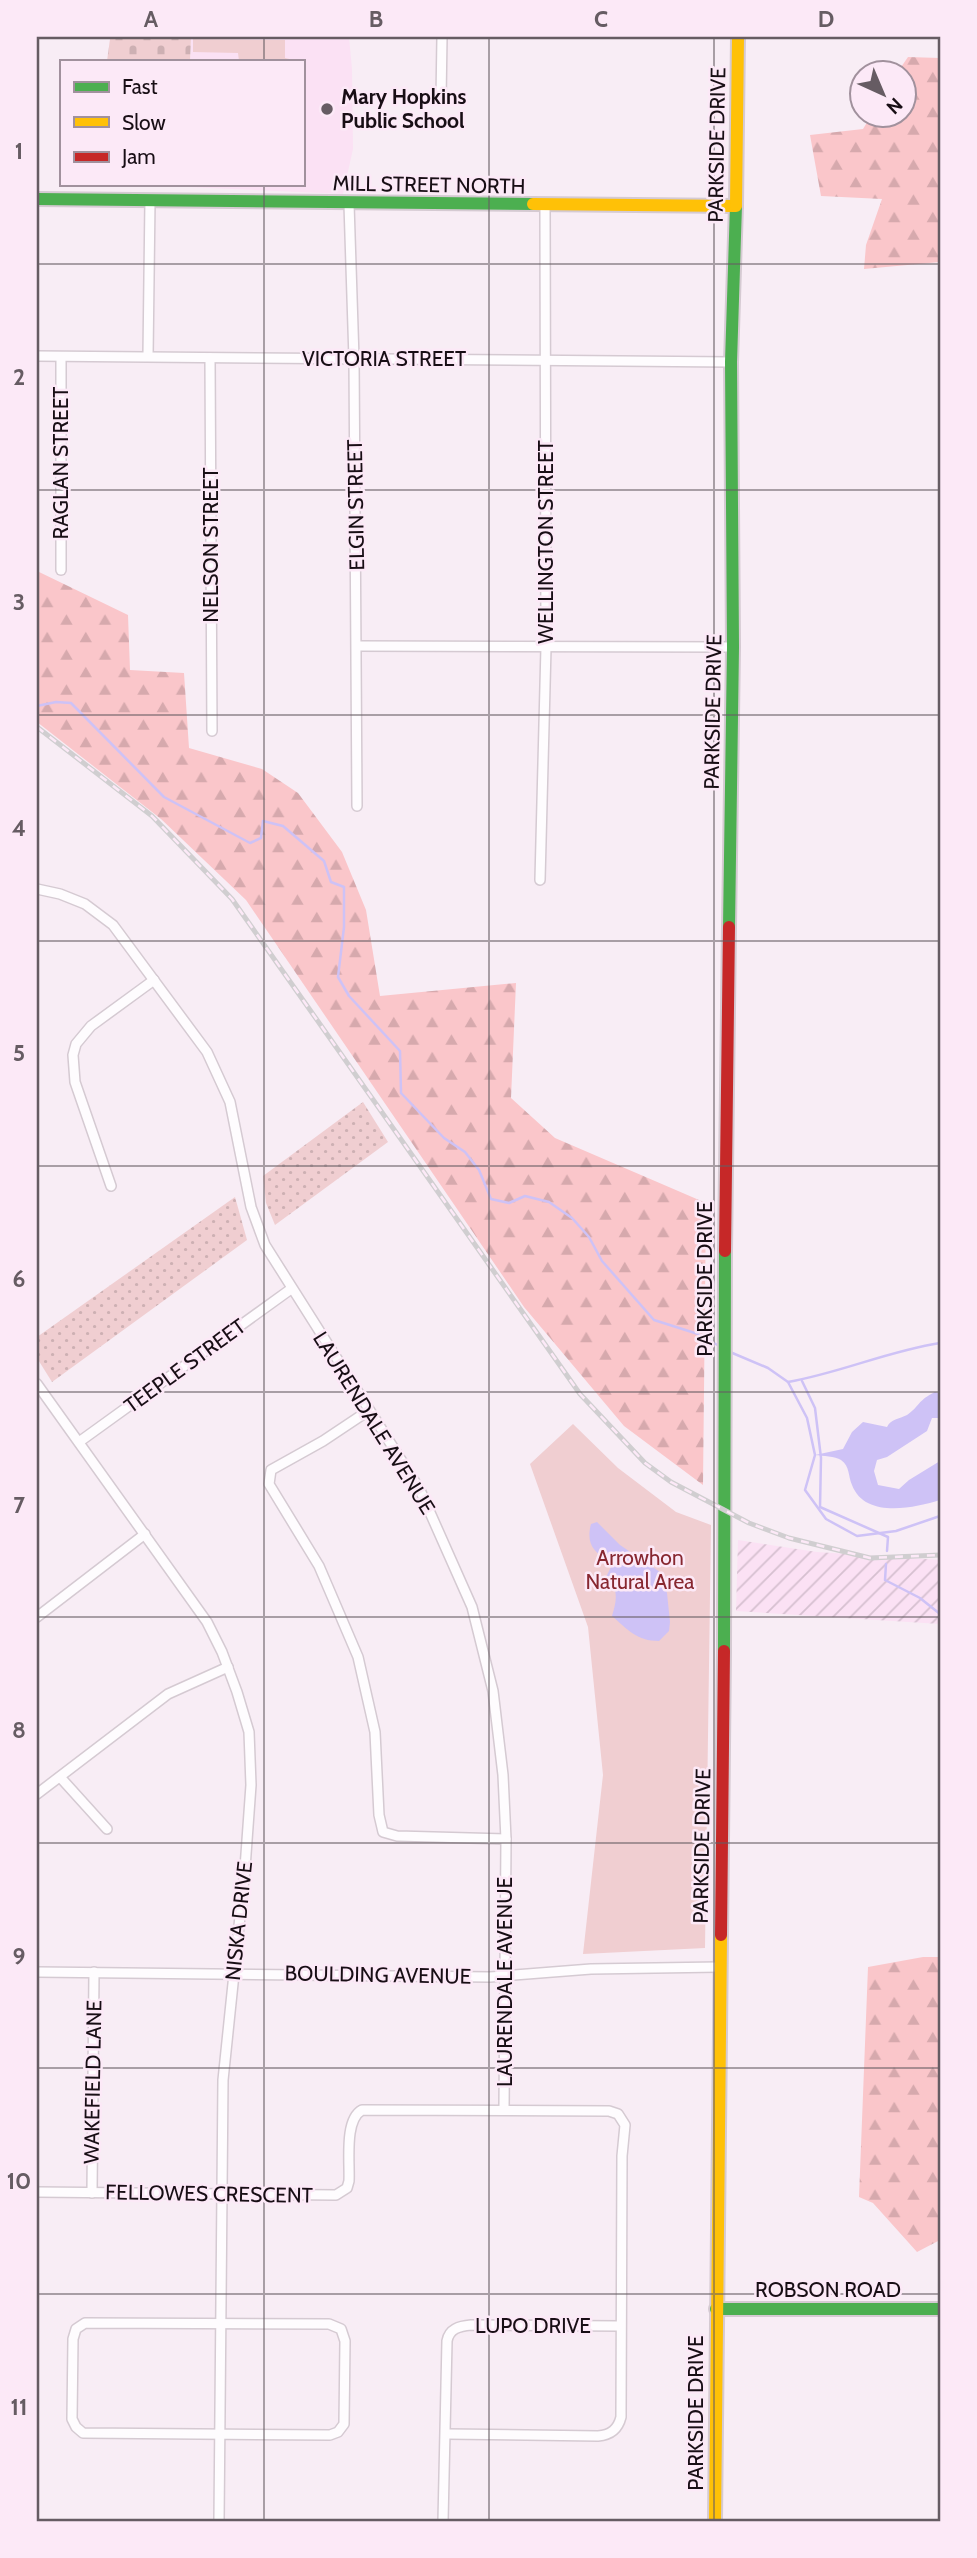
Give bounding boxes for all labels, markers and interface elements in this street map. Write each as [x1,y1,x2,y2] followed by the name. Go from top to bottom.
[144,5,159,33] text: A
[369,5,383,33] text: B
[594,5,608,33] text: C
[818,5,834,33] text: D
[60,60,304,186] legend
[848,60,918,130] north arrow
[703,67,730,223] street label: PARKSIDE DRIVE
[122,74,158,99] text: Fast
[341,84,467,133] place label: Mary Hopkins Public School
[882,93,907,119] text: N
[319,101,335,117] marker: Mary Hopkins Public School
[122,110,166,135] text: Slow
[15,137,23,165] text: 1
[121,144,156,169] text: Jam
[332,170,526,199] street label: MILL STREET NORTH
[302,346,466,371] street label: VICTORIA STREET
[13,363,25,391] text: 2
[48,386,73,540] street label: RAGLAN STREET
[342,439,369,571] street label: ELGIN STREET
[533,440,558,644] street label: WELLINGTON STREET
[198,467,223,623] street label: NELSON STREET
[13,588,25,616] text: 3
[699,634,726,790] street label: PARKSIDE DRIVE
[12,814,26,842] text: 4
[13,1039,25,1067] text: 5
[692,1201,717,1357] street label: PARKSIDE DRIVE
[13,1265,25,1293] text: 6
[119,1313,250,1418] street label: TEEPLE STREET
[308,1327,441,1518] street label: LAURENDALE AVENUE
[13,1491,25,1519] text: 7
[586,1545,694,1594] park label: Arrowhon Natural Area
[12,1716,26,1744] text: 8
[688,1768,715,1924] street label: PARKSIDE DRIVE
[220,1860,257,1982] street label: NISKA DRIVE
[492,1877,517,2087] street label: LAURENDALE AVENUE
[13,1942,25,1970] text: 9
[284,1960,472,1989] street label: BOULDING AVENUE
[79,2000,106,2164] street label: WAKEFIELD LANE
[7,2167,31,2195] text: 10
[105,2179,313,2208] street label: FELLOWES CRESCENT
[755,2277,901,2302] street label: ROBSON ROAD
[475,2313,591,2338] street label: LUPO DRIVE
[683,2335,708,2491] street label: PARKSIDE DRIVE
[11,2393,27,2421] text: 11

